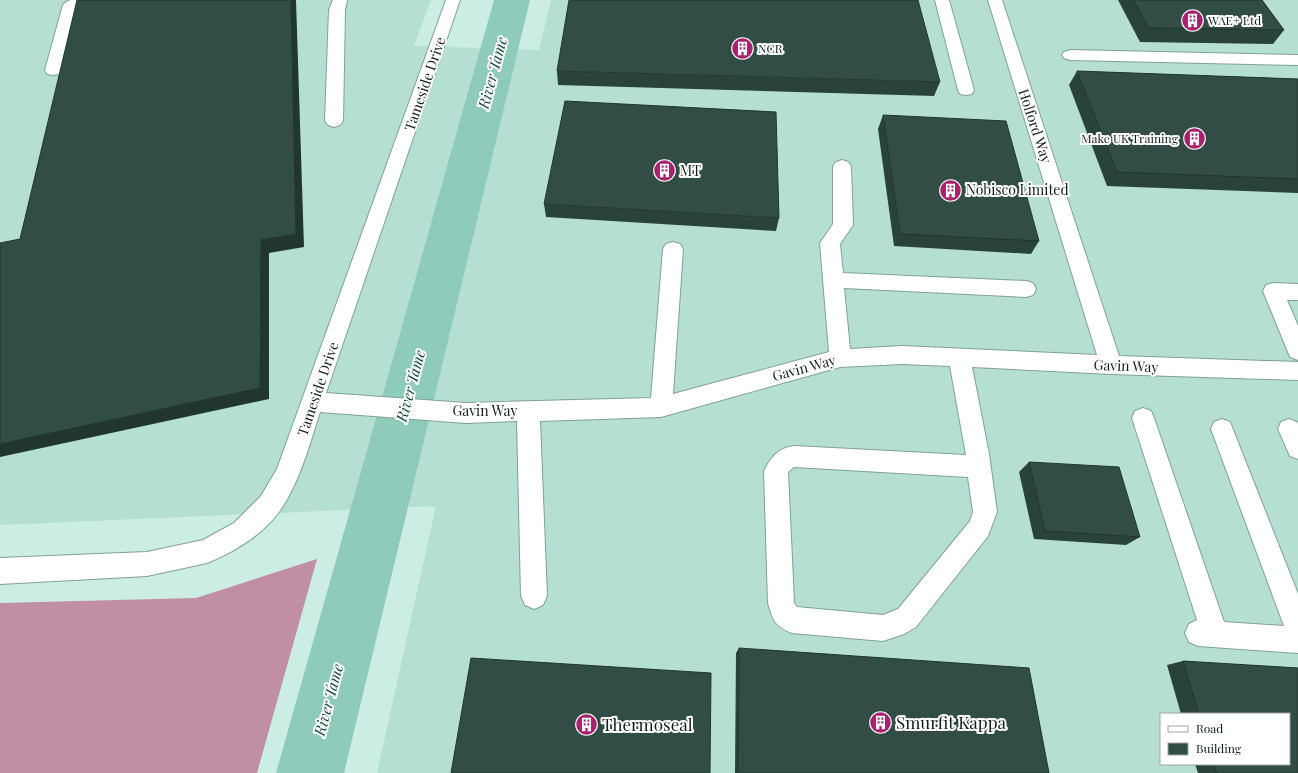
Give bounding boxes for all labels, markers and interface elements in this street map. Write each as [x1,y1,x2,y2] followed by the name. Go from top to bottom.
[1180,8,1206,34] building icon: WAE+ Ltd
[1207,12,1261,28] place label: WAE+ Ltd
[400,34,450,133] street label: Tameside Drive
[473,34,511,112] water label: River Tame
[730,36,756,62] building icon: NCR
[758,40,783,56] place label: NCR
[1015,86,1056,165] street label: Holford Way
[1181,126,1207,152] building icon: Make UK Training
[1081,130,1179,146] place label: Make UK Training
[652,158,678,184] building icon: MT
[680,161,701,180] place label: MT
[937,177,963,203] building icon: Nobisco Limited
[966,180,1069,199] place label: Nobisco Limited
[293,339,343,438] street label: Tameside Drive
[391,347,429,425] water label: River Tame
[770,350,838,385] street label: Gavin Way
[1093,355,1159,376] street label: Gavin Way
[453,401,517,420] street label: Gavin Way
[309,661,347,739] water label: River Tame
[868,710,894,736] building icon: Smurfit Kappa
[896,711,1007,733] place label: Smurfit Kappa
[574,712,600,738] building icon: Thermoseal
[602,713,693,735] place label: Thermoseal
[1160,713,1290,765] legend
[1196,720,1223,736] text: Road
[1196,740,1242,756] text: Building

